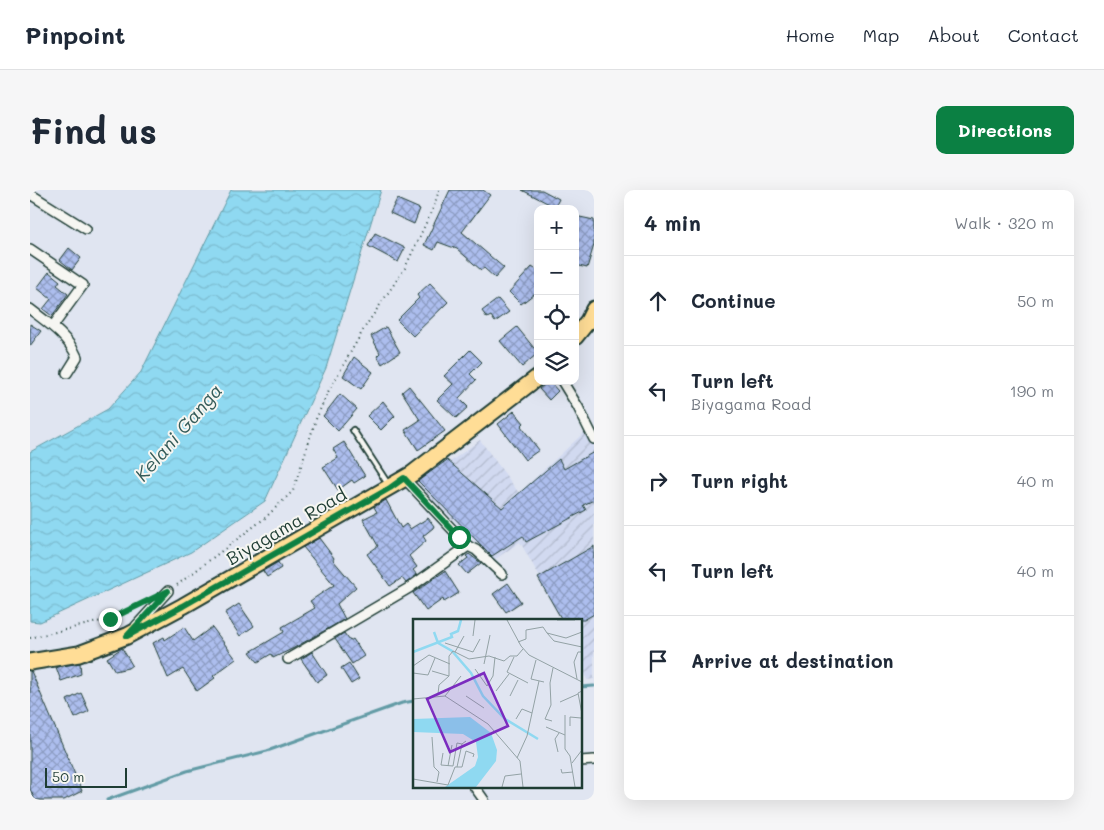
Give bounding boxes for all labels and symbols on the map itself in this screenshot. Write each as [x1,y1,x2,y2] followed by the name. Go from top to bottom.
[129,378,227,486] water label: Kelani Ganga
[221,482,351,570] street label: Biyagama Road
[448,526,471,549] route start
[99,608,122,631] route end
[413,619,582,788] inset map
[45,765,128,788] scale bar

